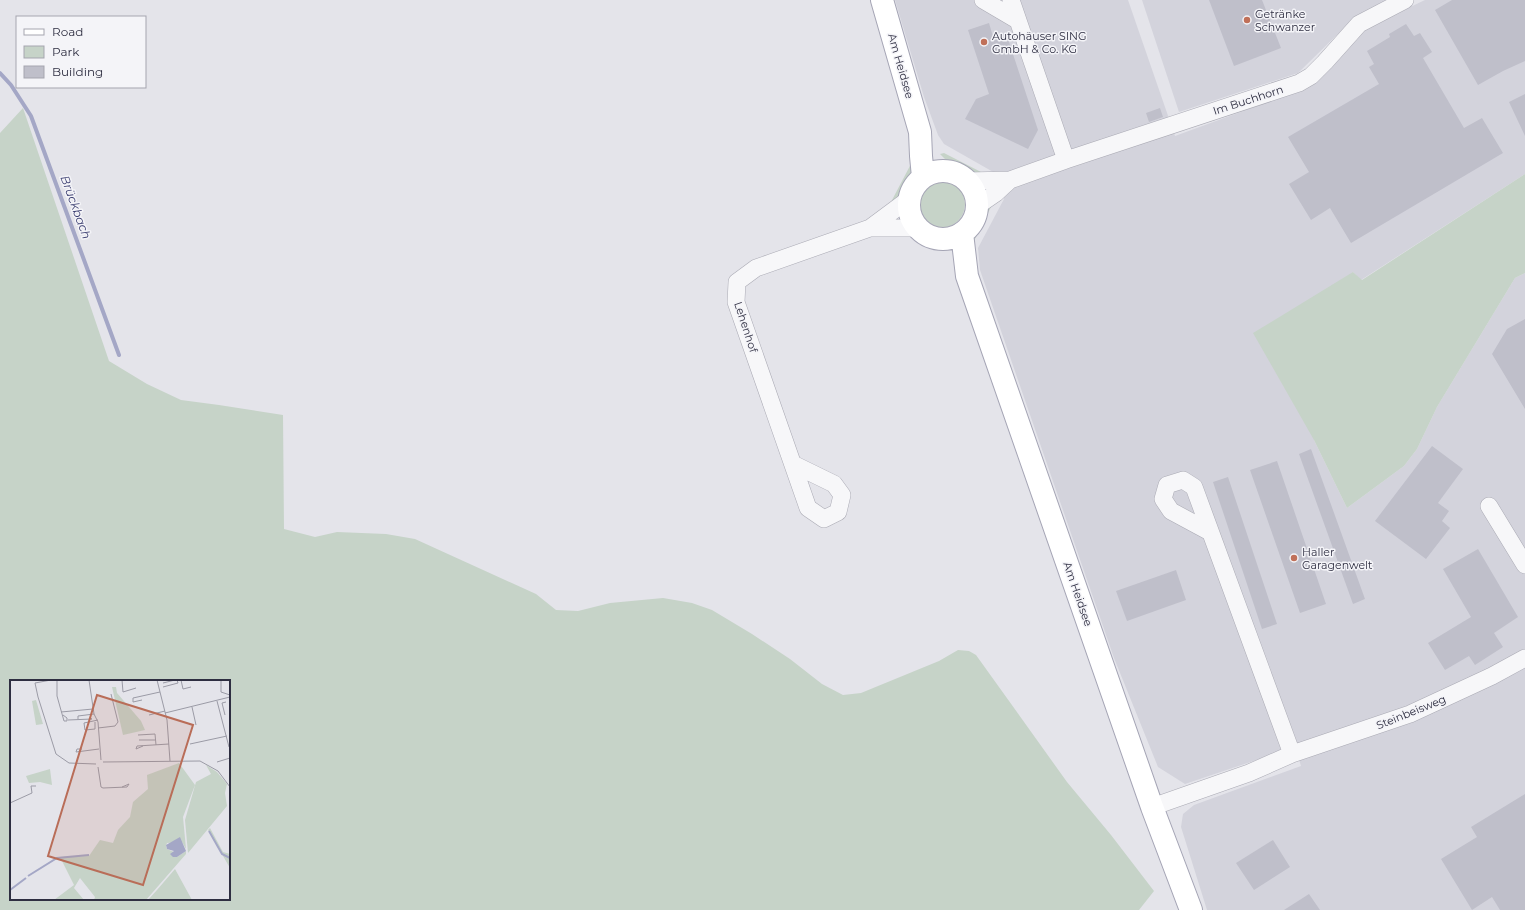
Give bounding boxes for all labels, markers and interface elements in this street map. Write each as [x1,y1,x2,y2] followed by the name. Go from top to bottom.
[1255,7,1315,34] place label: Getränke Schwanzer
[1242,15,1252,25] marker: Getränke Schwanzer
[16,16,146,88] legend
[52,24,83,39] text: Road
[992,29,1086,56] place label: Autohäuser SING GmbH & Co. KG
[885,32,917,101] street label: Am Heidsee
[979,37,989,47] marker: Autohäuser SING GmbH & Co. KG
[52,44,80,59] text: Park
[52,64,103,79] text: Building
[1211,82,1285,118] street label: Im Buchhorn
[58,173,94,241] water label: Brückbach
[731,300,761,355] street label: Lehenhof
[1302,545,1373,572] place label: Haller Garagenwelt
[1289,553,1299,563] marker: Haller Garagenwelt
[1060,560,1096,628] street label: Am Heidsee
[10,680,230,900] inset map
[1374,692,1448,732] street label: Steinbeisweg

